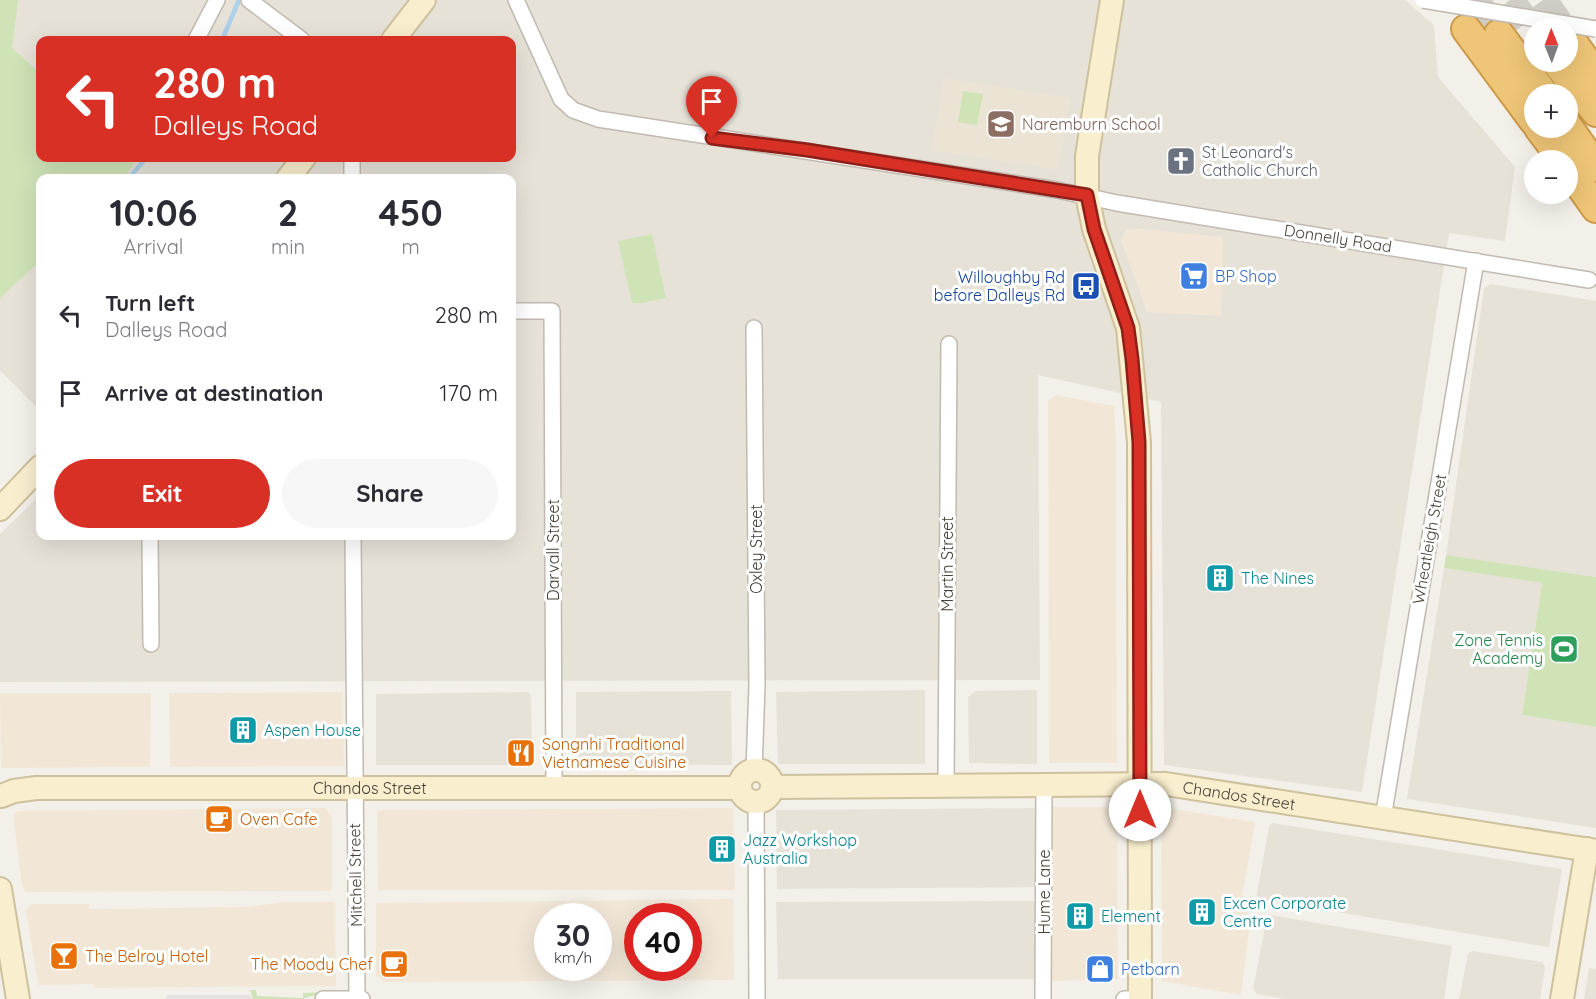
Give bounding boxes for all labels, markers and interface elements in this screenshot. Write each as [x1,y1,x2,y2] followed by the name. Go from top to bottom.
[1524,18,1578,72] north arrow
[1524,18,1578,204] map controls
[153,56,276,109] text: 280 m
[54,60,132,138] icon: left
[686,76,737,138] pin
[1524,84,1578,138] button: +
[695,85,728,118] icon: arrive
[153,108,318,142] text: Dalleys Road
[985,108,1017,140] school or university icon: Naremburn School
[1022,114,1161,134] place label: Naremburn School
[1202,142,1318,180] place label: St Leonard's Catholic Church
[1165,145,1197,177] church icon: St Leonard's Catholic Church
[1524,150,1578,204] button: −
[109,190,197,235] text: 10:06
[278,190,298,235] text: 2
[379,190,443,235] text: 450
[1283,220,1393,256] street label: Donnelly Road
[124,234,183,259] text: Arrival
[271,234,305,259] text: min
[401,234,420,259] text: m
[1178,260,1210,292] supermarket icon: BP Shop
[1215,266,1277,286] place label: BP Shop
[934,267,1065,305] place label: Willoughby Rd before Dalleys Rd
[1070,270,1102,302] bus stop icon: Willoughby Rd before Dalleys Rd
[105,289,195,317] text: Turn left
[54,299,87,332] icon: left
[435,301,498,329] text: 280 m
[105,317,227,342] text: Dalleys Road
[54,377,87,410] icon: arrive
[105,379,323,407] text: Arrive at destination
[439,379,498,407] text: 170 m
[54,459,270,528] button: Exit
[282,459,498,528] button: Share
[1408,472,1450,606] street label: Wheatleigh Street
[543,499,563,601] street label: Darvall Street
[746,504,766,594] street label: Oxley Street
[937,516,957,612] street label: Martin Street
[1204,562,1236,594] building icon: The Nines
[1241,568,1314,588] place label: The Nines
[1454,630,1543,668] place label: Zone Tennis Academy
[1548,633,1580,665] sports icon: Zone Tennis Academy
[227,714,259,746] building icon: Aspen House
[264,720,361,740] place label: Aspen House
[542,734,686,772] place label: Songnhi Traditional Vietnamese Cuisine
[505,737,537,769] restaurant icon: Songnhi Traditional Vietnamese Cuisine
[1181,777,1297,814] street label: Chandos Street
[313,778,427,798] street label: Chandos Street
[1108,778,1172,842] position arrow
[203,803,235,835] cafe icon: Oven Cafe
[240,809,318,829] place label: Oven Cafe
[344,823,366,927] street label: Mitchell Street
[743,830,857,868] place label: Jazz Workshop Australia
[706,833,738,865] building icon: Jazz Workshop Australia
[1034,849,1054,935] street label: Hume Lane
[1223,893,1346,931] place label: Excen Corporate Centre
[1186,896,1218,928] building icon: Excen Corporate Centre
[1064,900,1096,932] building icon: Element
[624,903,702,981] speed limit sign: 40
[1101,906,1161,926] place label: Element
[556,916,590,954] text: 30
[48,940,80,972] bar icon: The Belroy Hotel
[85,946,208,966] place label: The Belroy Hotel
[378,948,410,980] cafe icon: The Moody Chef
[554,948,592,967] text: km/h
[1084,953,1116,985] shop icon: Petbarn
[251,954,373,974] place label: The Moody Chef
[1121,959,1180,979] place label: Petbarn

